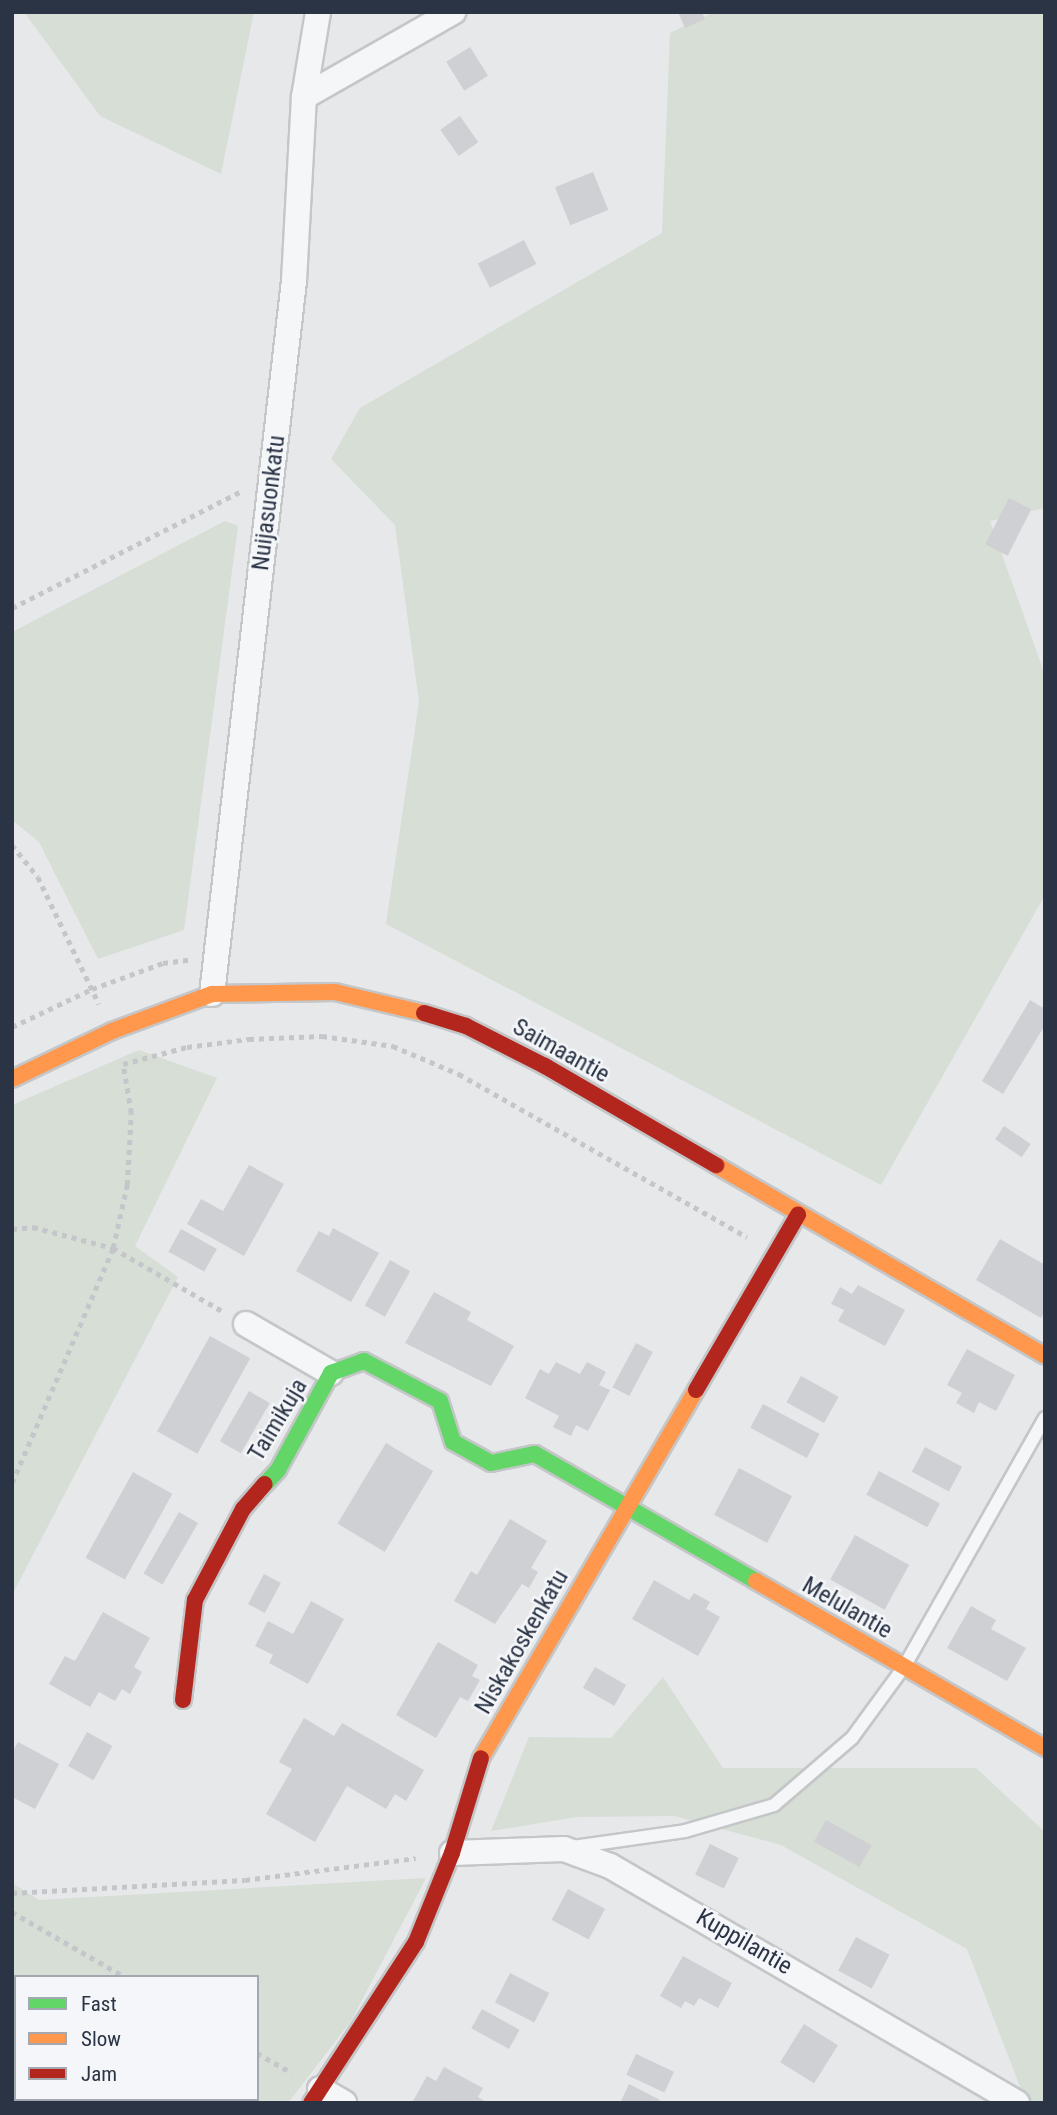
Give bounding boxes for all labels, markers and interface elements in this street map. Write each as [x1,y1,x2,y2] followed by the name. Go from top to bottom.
[246,434,292,572] street label: Nuijasuonkatu
[508,1013,614,1089] street label: Saimaantie
[242,1374,314,1466] street label: Taimikuja
[469,1565,575,1719] street label: Niskakoskenkatu
[797,1571,897,1645] street label: Melulantie
[691,1903,797,1981] street label: Kuppilantie
[14,1975,259,2101] legend
[81,1992,117,2016] text: Fast
[81,2027,121,2051] text: Slow
[81,2062,117,2086] text: Jam

